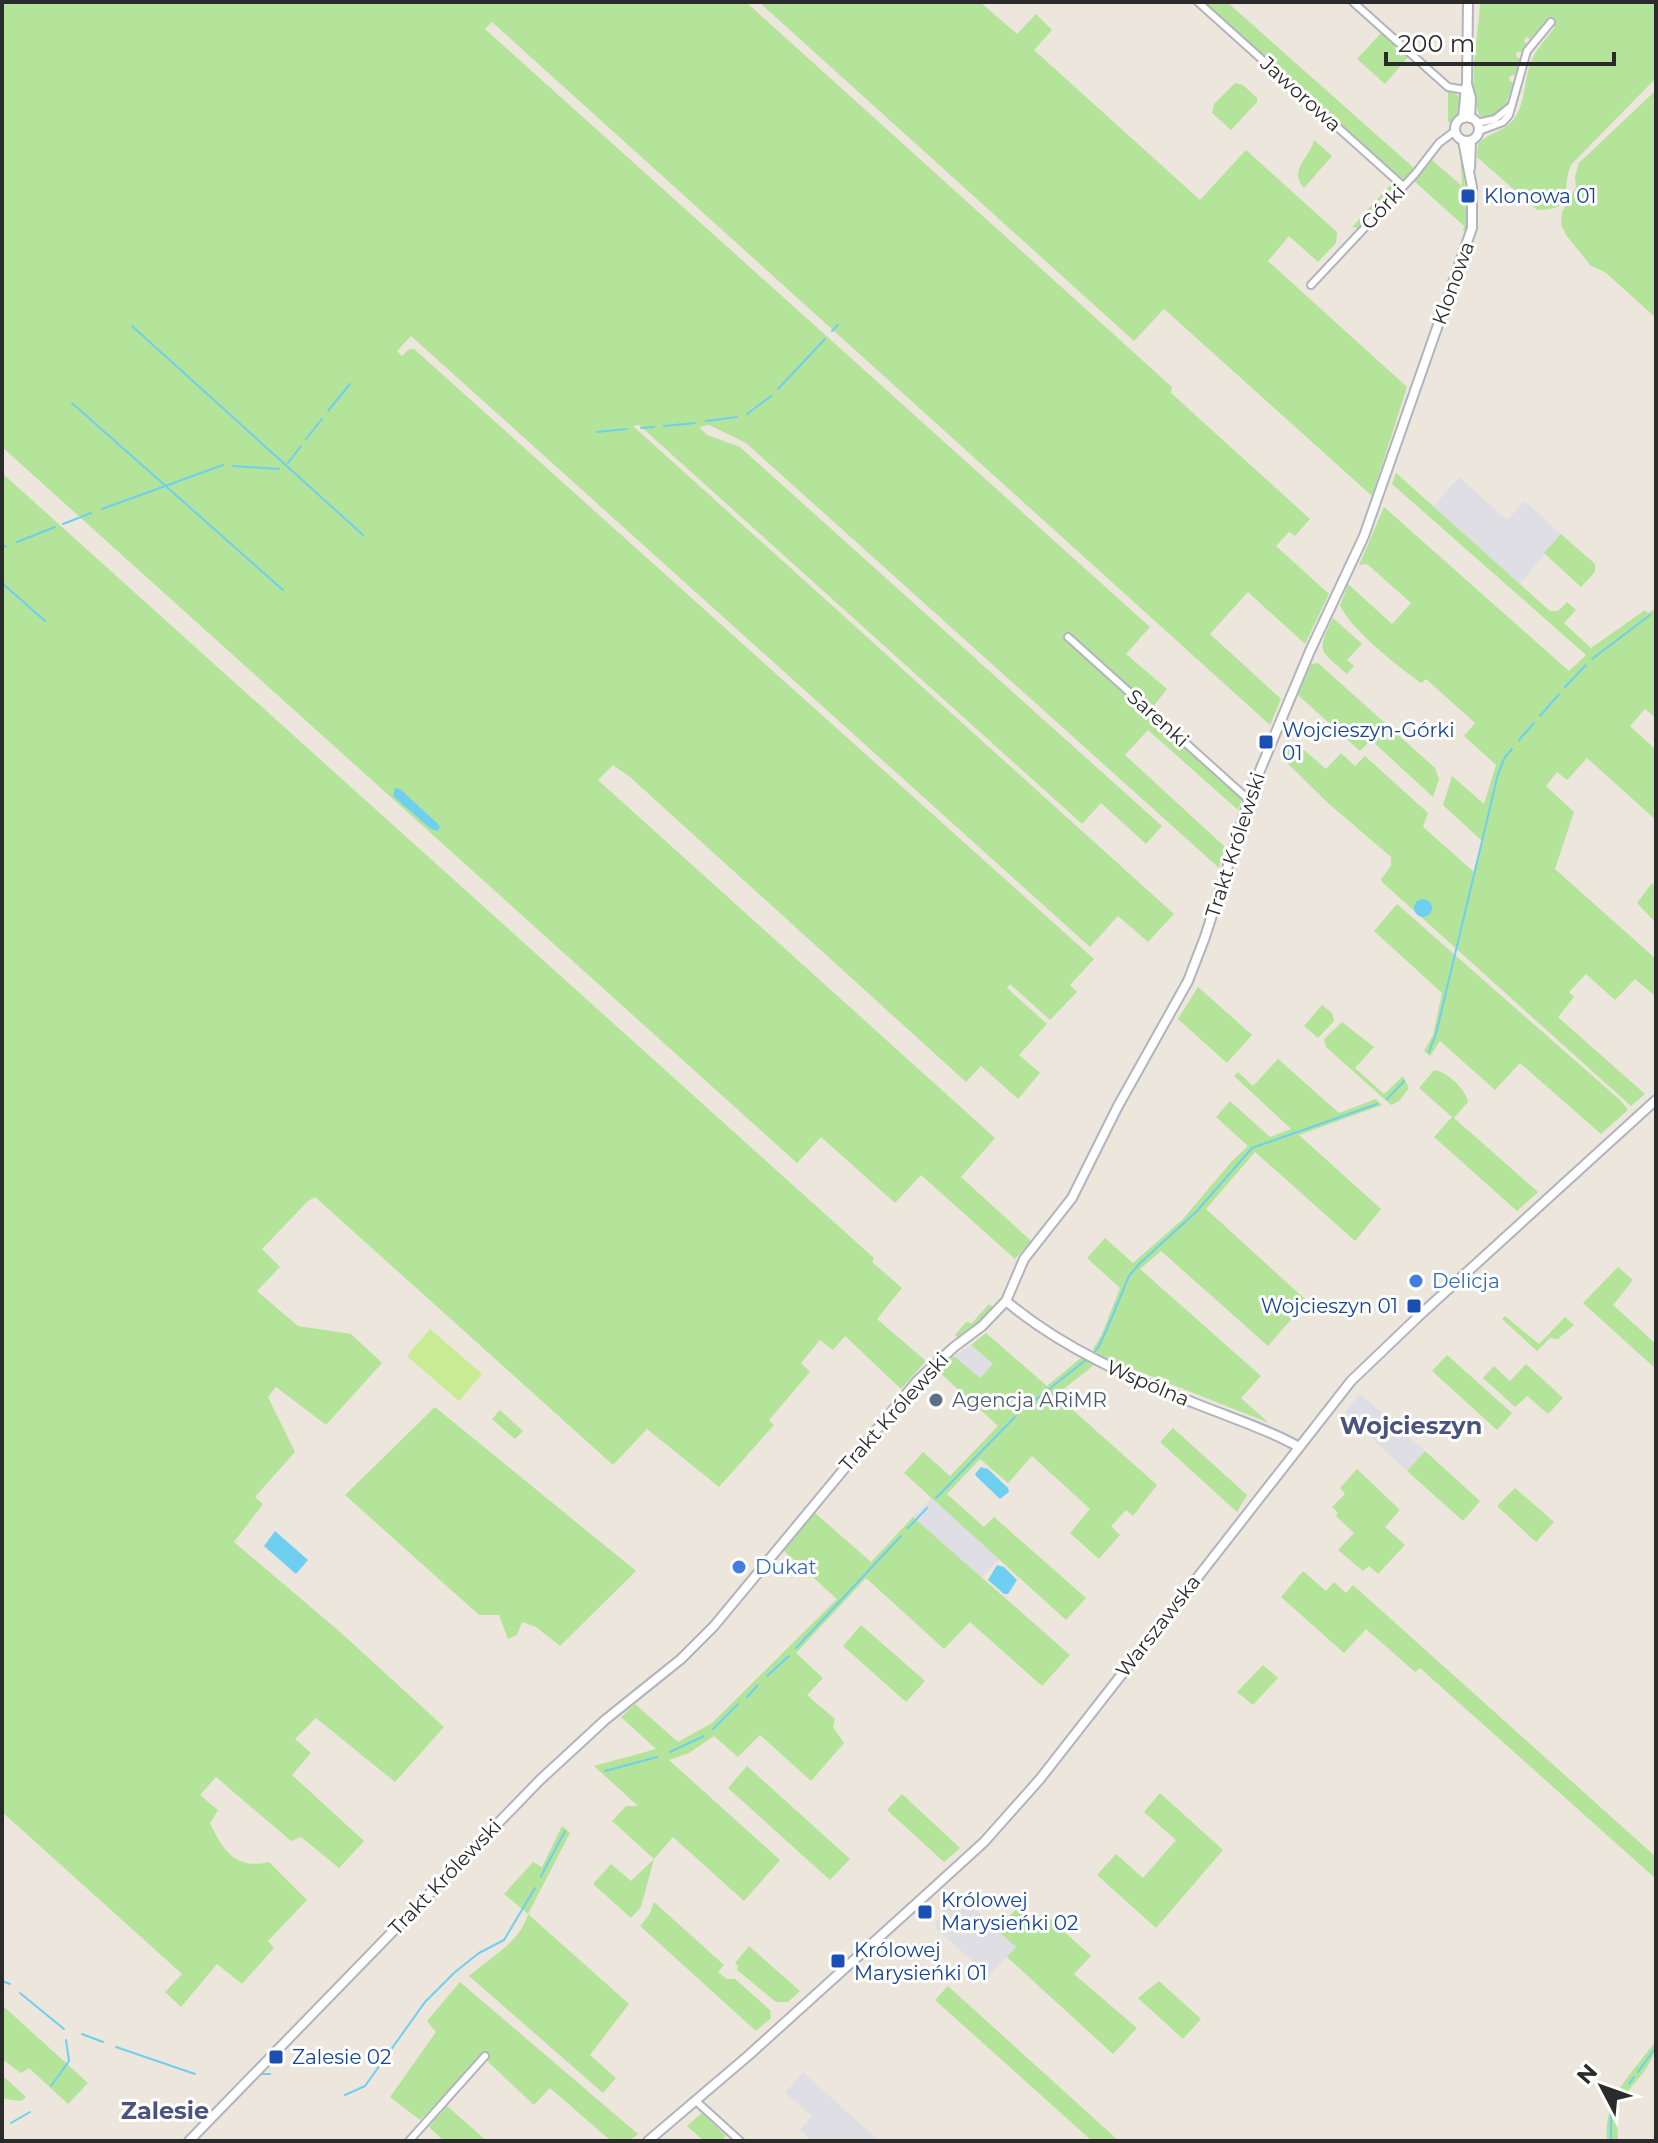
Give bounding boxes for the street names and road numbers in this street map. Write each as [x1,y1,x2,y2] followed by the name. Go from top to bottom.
[1255,51,1346,137] street label: Jaworowa
[1356,180,1410,234] street label: Górki
[1427,238,1479,328] street label: Klonowa
[1122,684,1194,752] street label: Sarenki
[1200,769,1270,921] street label: Trakt Królewski
[834,1348,954,1476] street label: Trakt Królewski
[1103,1355,1193,1411] street label: Wspólna
[1111,1570,1205,1682] street label: Warszawska
[384,1814,506,1940] street label: Trakt Królewski

